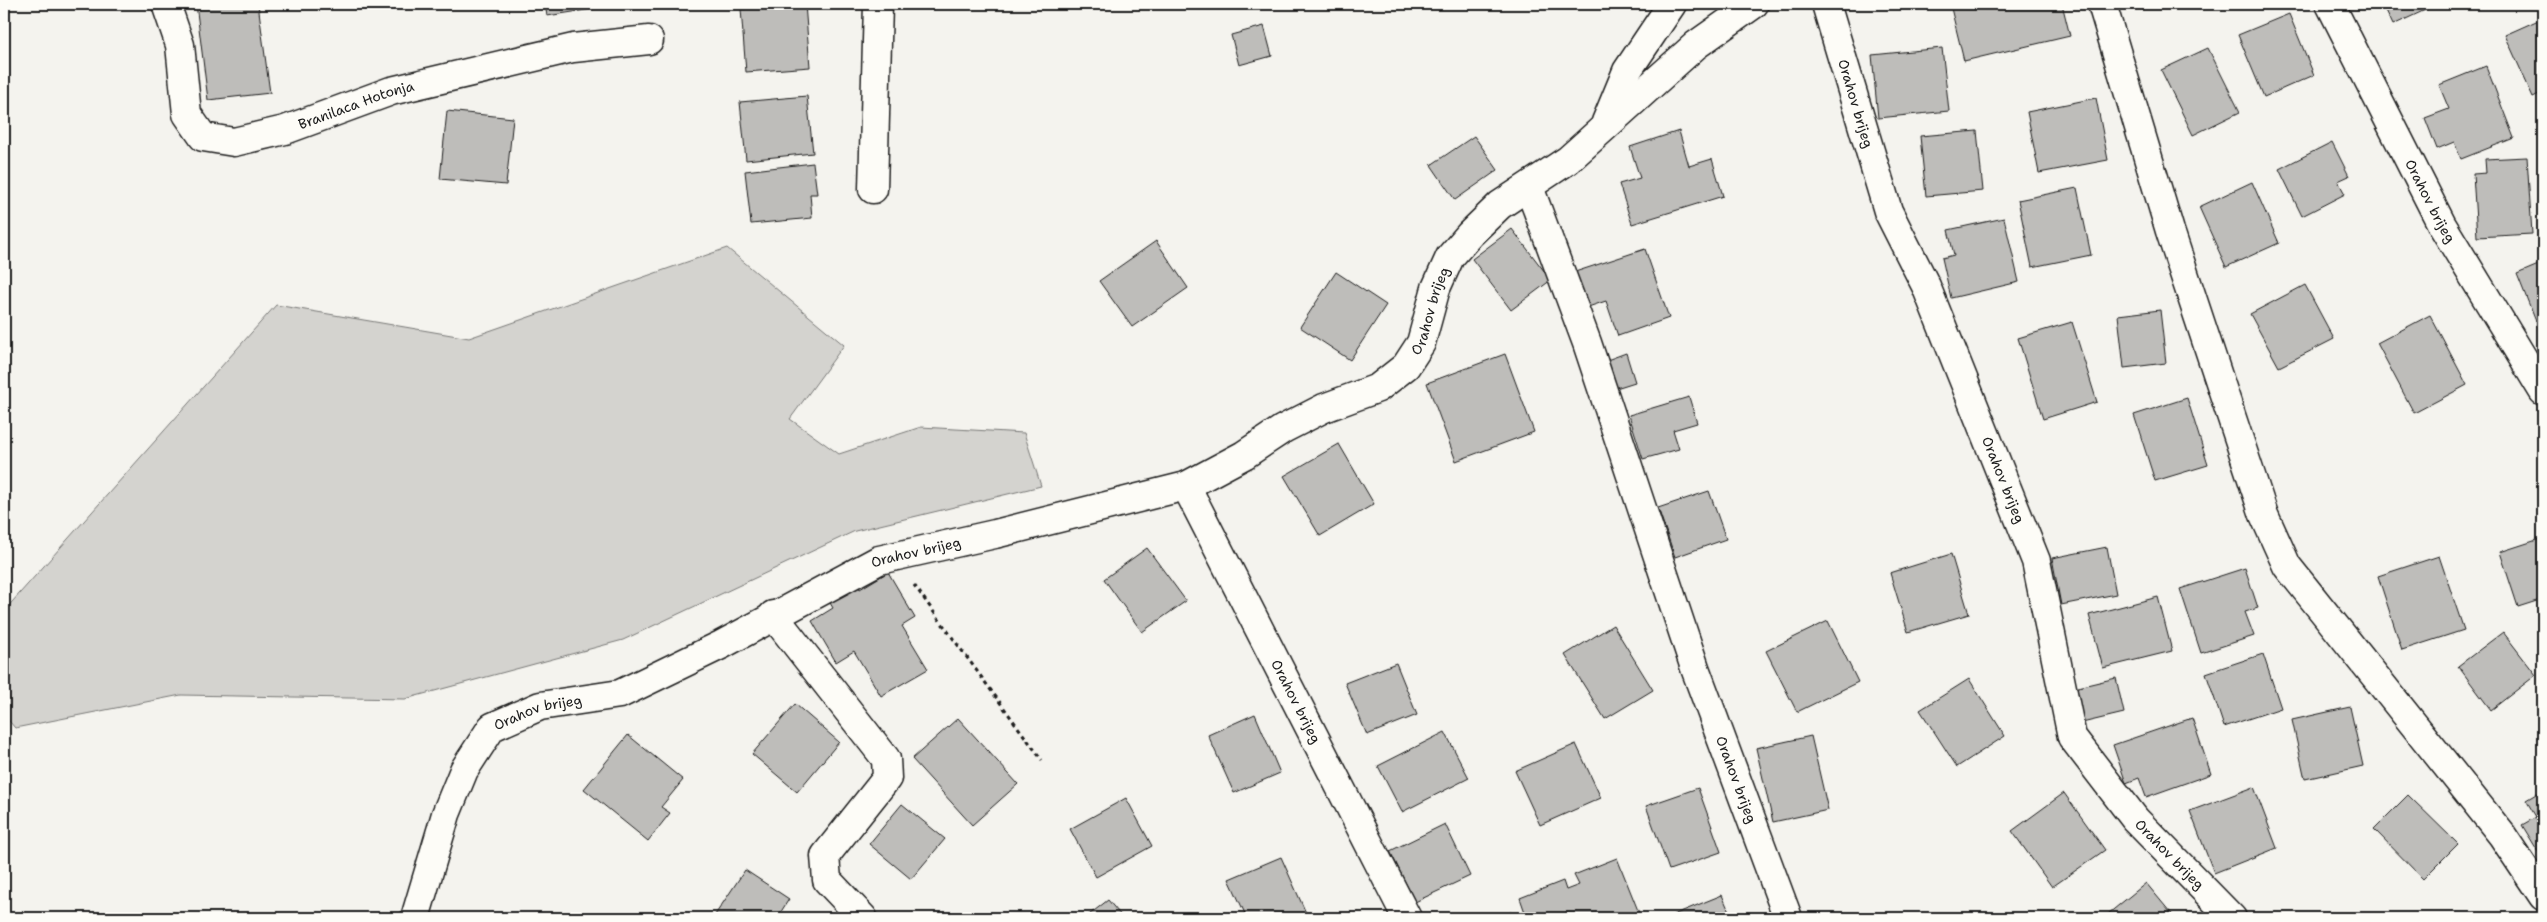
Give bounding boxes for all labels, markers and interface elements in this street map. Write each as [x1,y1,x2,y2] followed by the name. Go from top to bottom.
[1834,57,1878,150] street label: Orahov brijeg
[296,77,416,133] street label: Branilaca Hotonja
[2401,156,2460,246] street label: Orahov brijeg
[1407,264,1453,358] street label: Orahov brijeg
[1978,434,2029,526] street label: Orahov brijeg
[867,533,963,572] street label: Orahov brijeg
[1267,656,1325,746] street label: Orahov brijeg
[491,691,583,734] street label: Orahov brijeg
[1712,733,1761,826] street label: Orahov brijeg
[2131,815,2208,894] street label: Orahov brijeg

